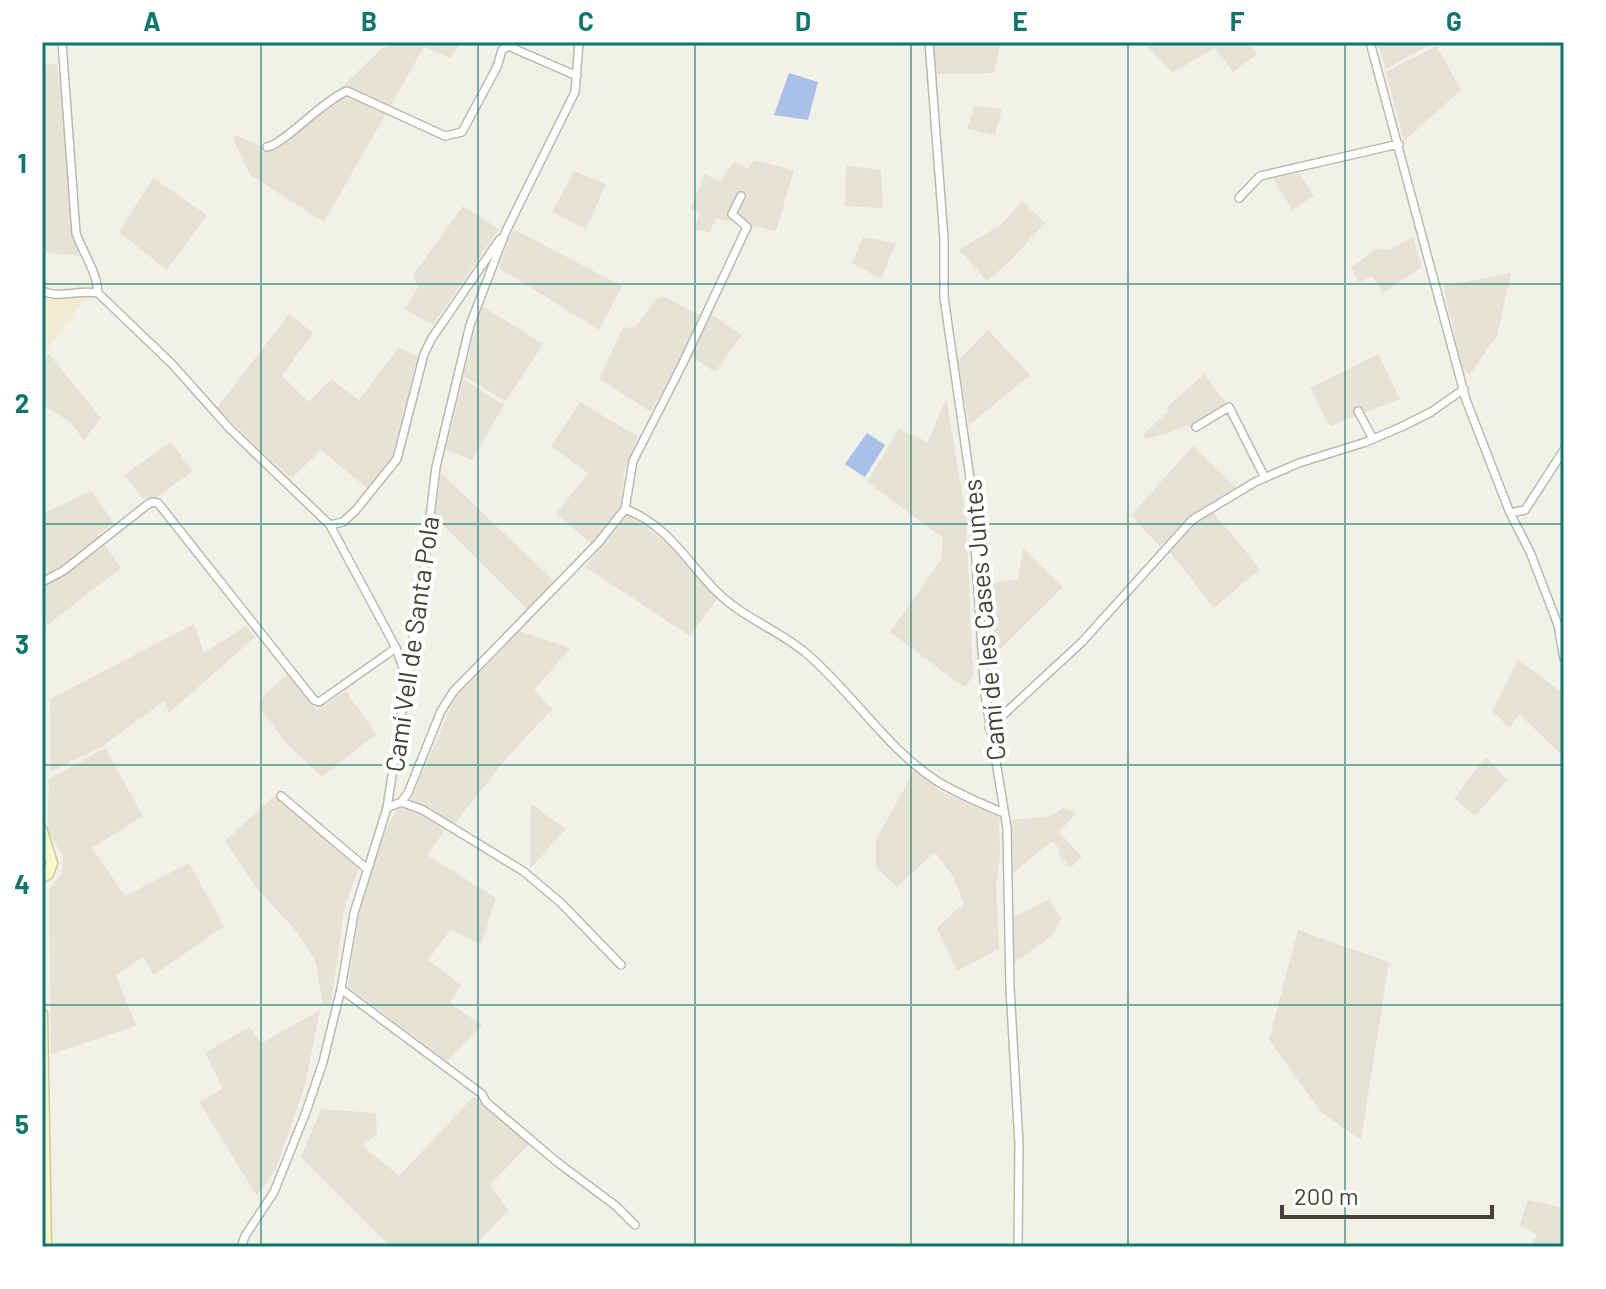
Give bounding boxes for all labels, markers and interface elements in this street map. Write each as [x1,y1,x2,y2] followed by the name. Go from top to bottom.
[143,5,161,36] text: A
[361,5,377,36] text: B
[578,5,594,36] text: C
[795,5,811,36] text: D
[1012,5,1028,36] text: E
[1230,5,1245,36] text: F
[1446,5,1462,36] text: G
[17,147,27,178] text: 1
[15,387,29,418] text: 2
[955,478,1011,762] street label: Camí de les Cases Juntes
[378,514,444,774] street label: Camí Vell de Santa Pola
[15,628,29,659] text: 3
[14,868,30,899] text: 4
[15,1108,29,1139] text: 5
[1282,1169,1492,1219] scale bar
[1294,1181,1359,1210] text: 200 m

